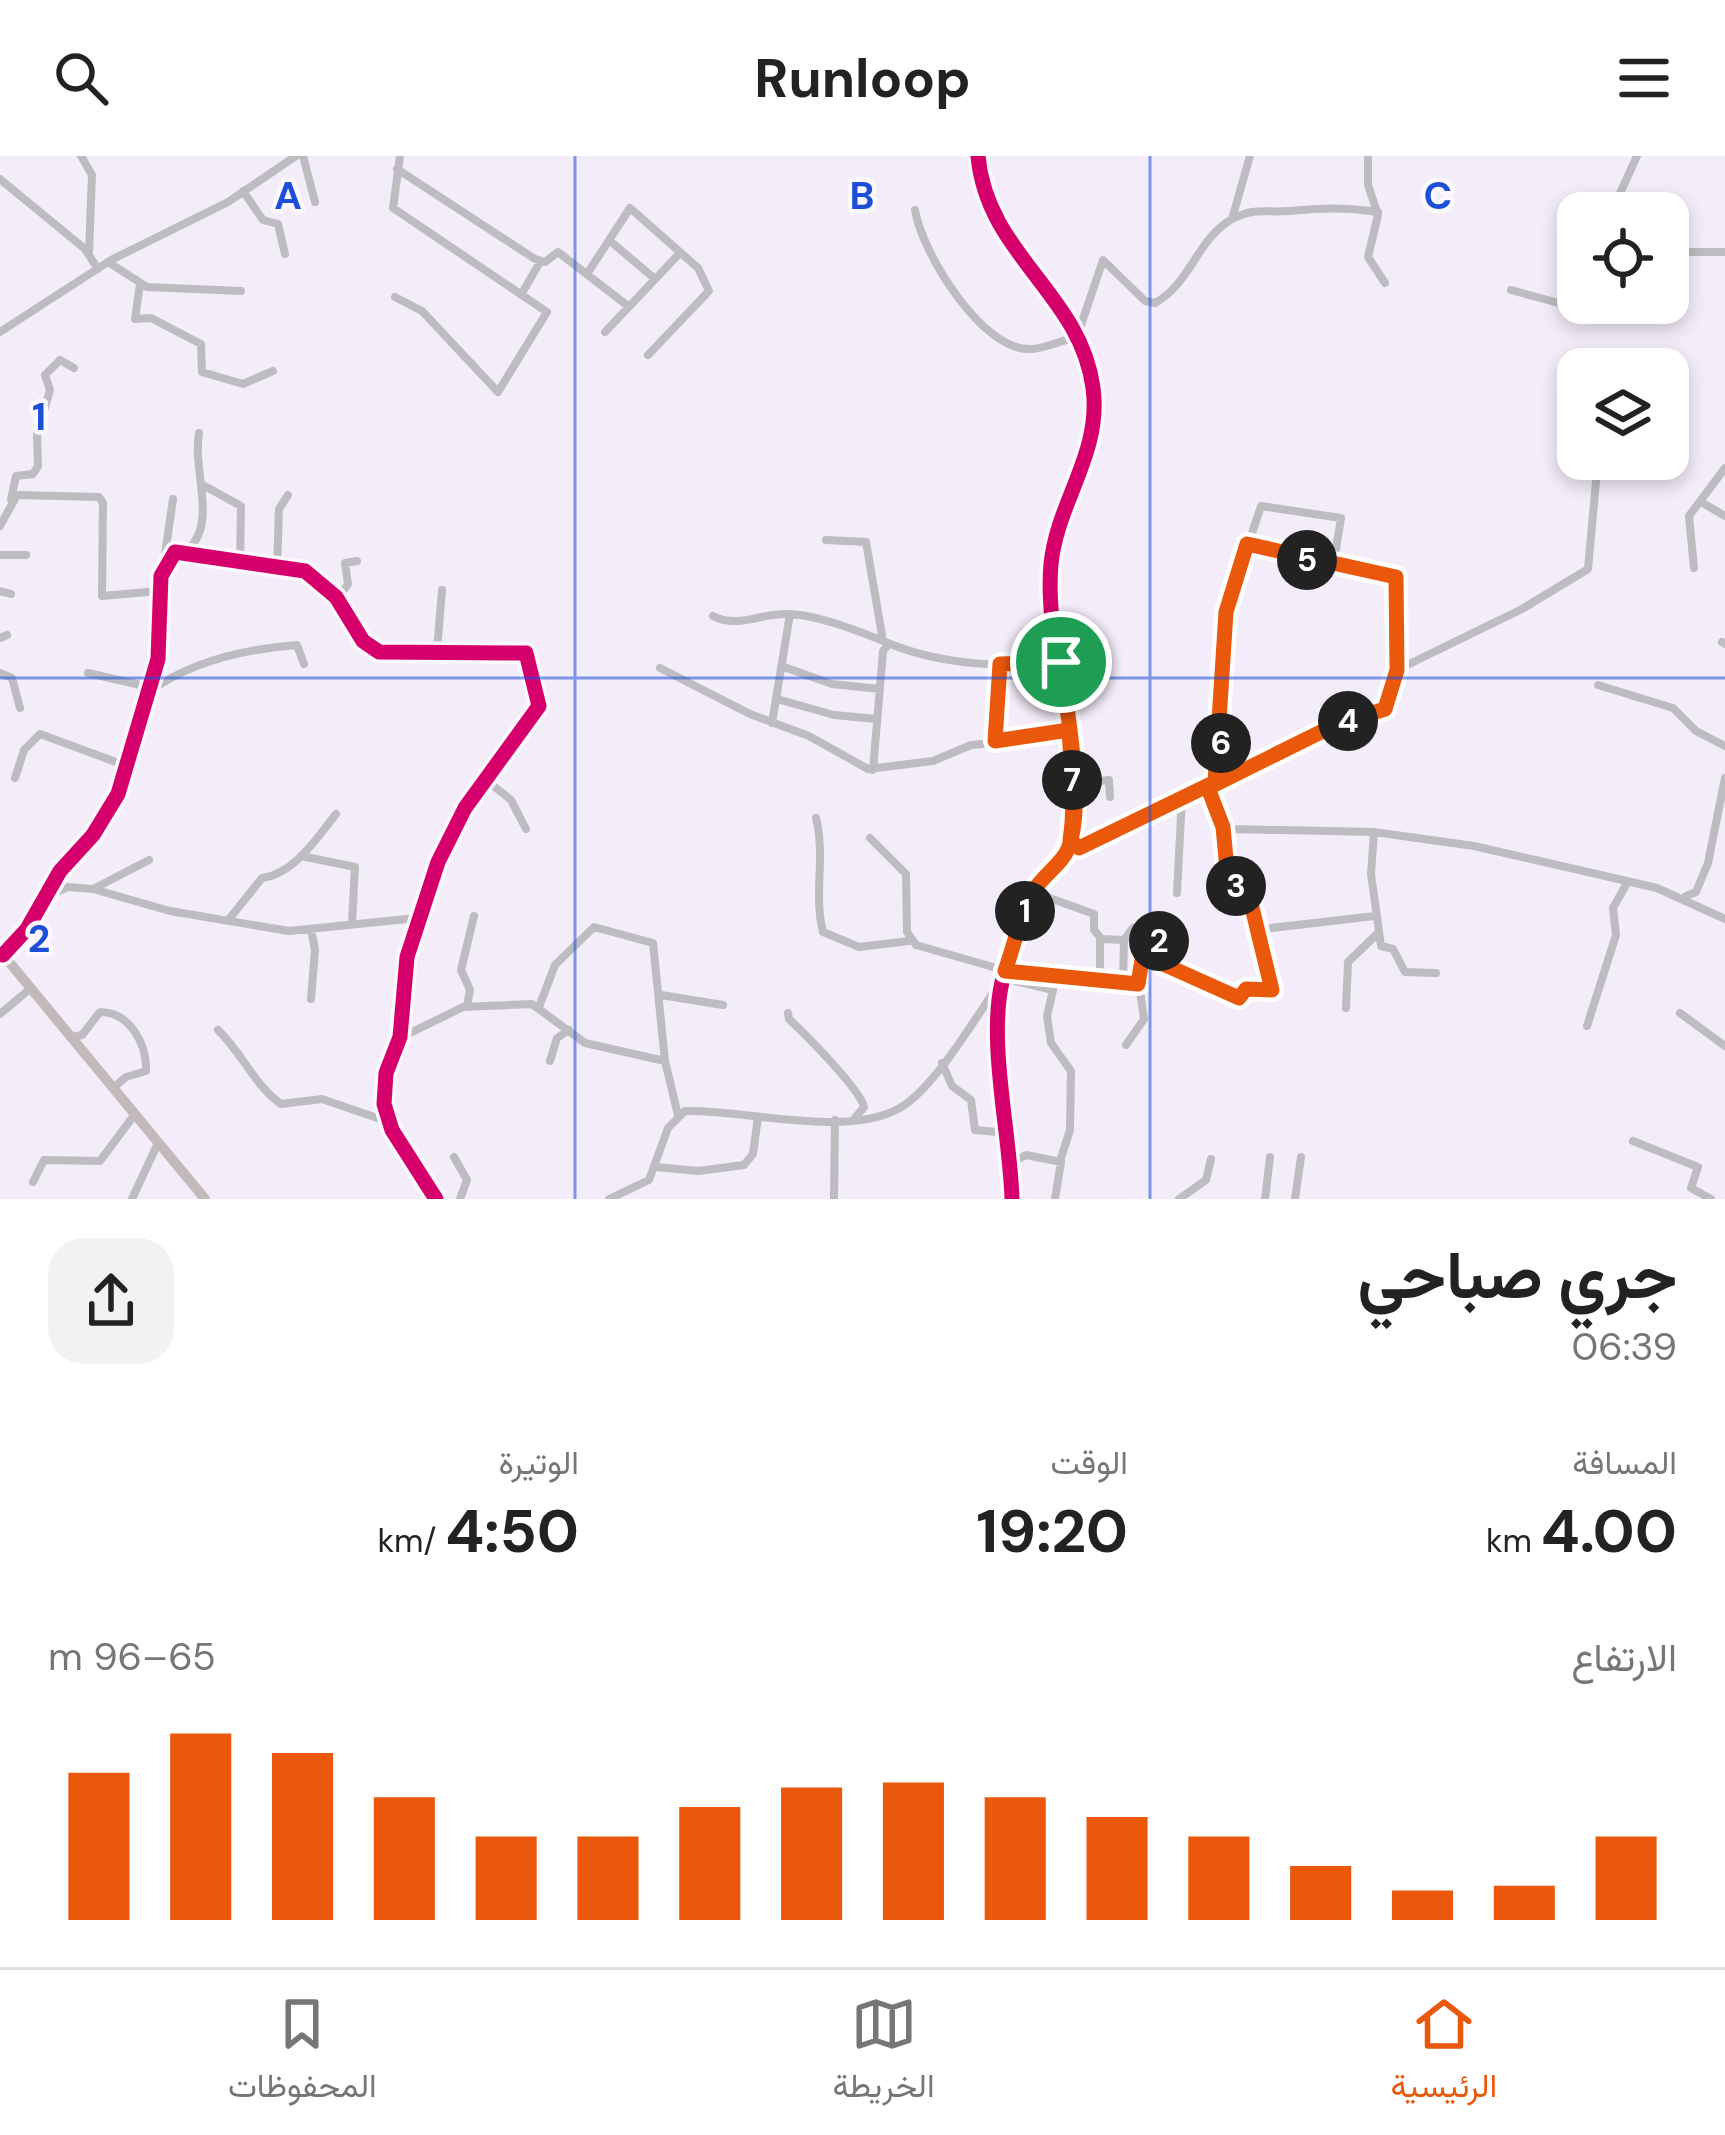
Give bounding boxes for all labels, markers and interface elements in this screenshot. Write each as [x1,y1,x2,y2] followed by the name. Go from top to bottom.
[754,43,971,114] text: Runloop
[48,45,114,111] icon: search
[1611,45,1677,111] icon: menu
[274,170,302,221] text: A
[850,170,874,221] text: B
[1424,170,1452,221] text: C
[1557,192,1689,480] map controls
[1557,192,1689,324] button: locate
[1557,348,1689,480] button: layers
[32,391,46,442] text: 1
[1277,530,1337,590] pin: 5
[1297,538,1317,581] text: 5
[1010,611,1112,713] pin
[1028,629,1094,695] icon: arrive
[1318,691,1378,751] pin: 4
[1337,699,1359,742] text: 4
[1191,713,1251,773] pin: 6
[1211,721,1231,764] text: 6
[1042,750,1102,810] pin: 7
[1063,758,1081,801] text: 7
[1206,856,1266,916] pin: 3
[1226,864,1246,907] text: 3
[995,881,1055,941] pin: 1
[1019,889,1031,932] text: 1
[1129,911,1189,971] pin: 2
[28,913,50,964] text: 2
[1149,919,1169,962] text: 2
[1358,1233,1677,1318] text: جري صباحي
[48,1238,174,1364] button: share
[1572,1321,1677,1372] text: 06:39
[498,1441,579,1484] text: الوتيرة
[1050,1441,1128,1484] text: الوقت
[1572,1441,1677,1484] text: المسافة
[445,1492,579,1571] text: 4:50
[976,1492,1128,1571] text: 19:20
[1541,1492,1677,1571] text: 4.00
[377,1519,445,1562] text: /km
[1486,1519,1541,1562] text: km
[48,1631,216,1682] text: 65–96 m
[1571,1632,1677,1683] text: الارتفاع
[228,1991,377,2115] tab: المحفوظات
[832,1991,935,2115] tab: الخريطة
[1390,1991,1497,2115] tab: الرئيسية

